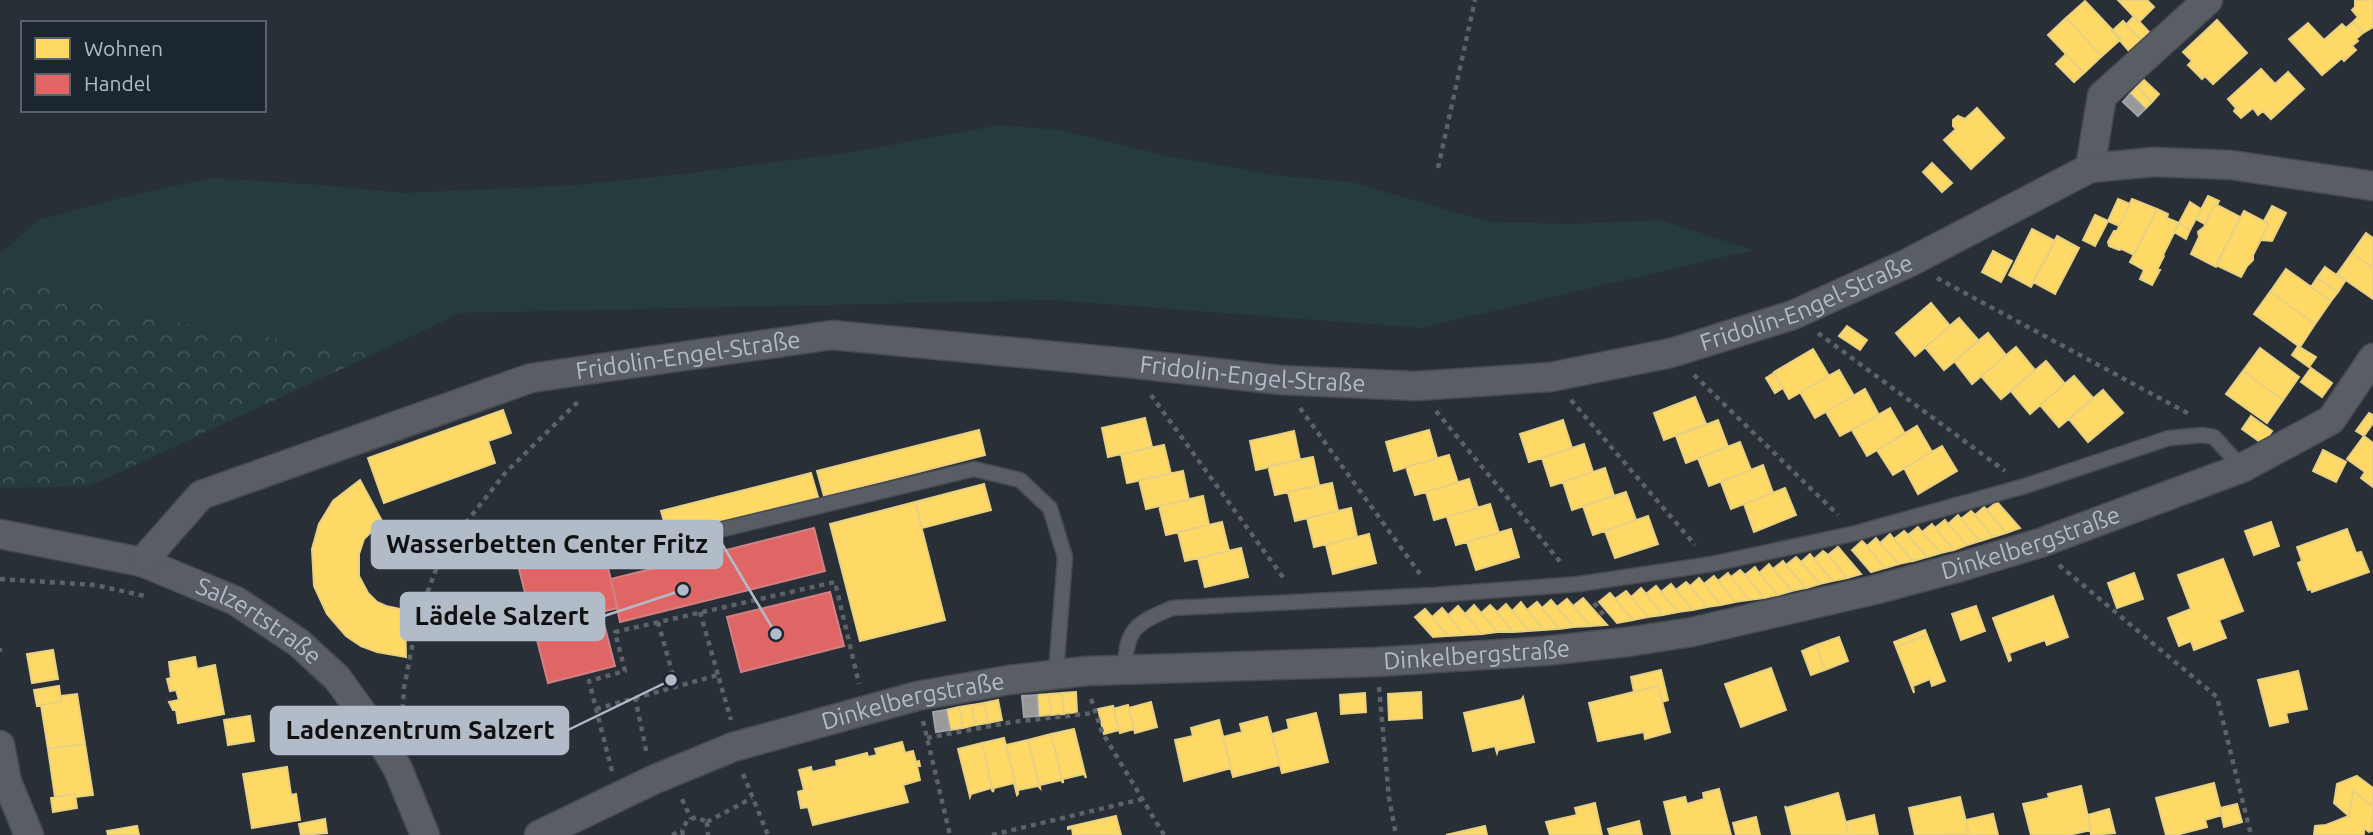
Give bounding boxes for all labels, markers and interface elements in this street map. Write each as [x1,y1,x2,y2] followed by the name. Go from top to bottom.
[21,21,266,112] legend
[84,36,163,60] text: Wohnen
[84,71,151,95] text: Handel
[1697,249,1917,356] street label: Fridolin-Engel-Straße
[574,326,802,384] street label: Fridolin-Engel-Straße
[1138,350,1366,397] street label: Fridolin-Engel-Straße
[1938,500,2124,584] street label: Dinkelbergstraße
[372,521,722,568] callout: Wasserbetten Center Fritz
[386,529,708,558] text: Wasserbetten Center Fritz
[192,572,327,670] street label: Salzertstraße
[401,593,604,640] callout: Lädele Salzert
[415,601,589,630] text: Lädele Salzert
[1382,634,1571,675] street label: Dinkelbergstraße
[818,667,1006,735] street label: Dinkelbergstraße
[271,707,568,754] callout: Ladenzentrum Salzert
[285,715,555,744] text: Ladenzentrum Salzert

